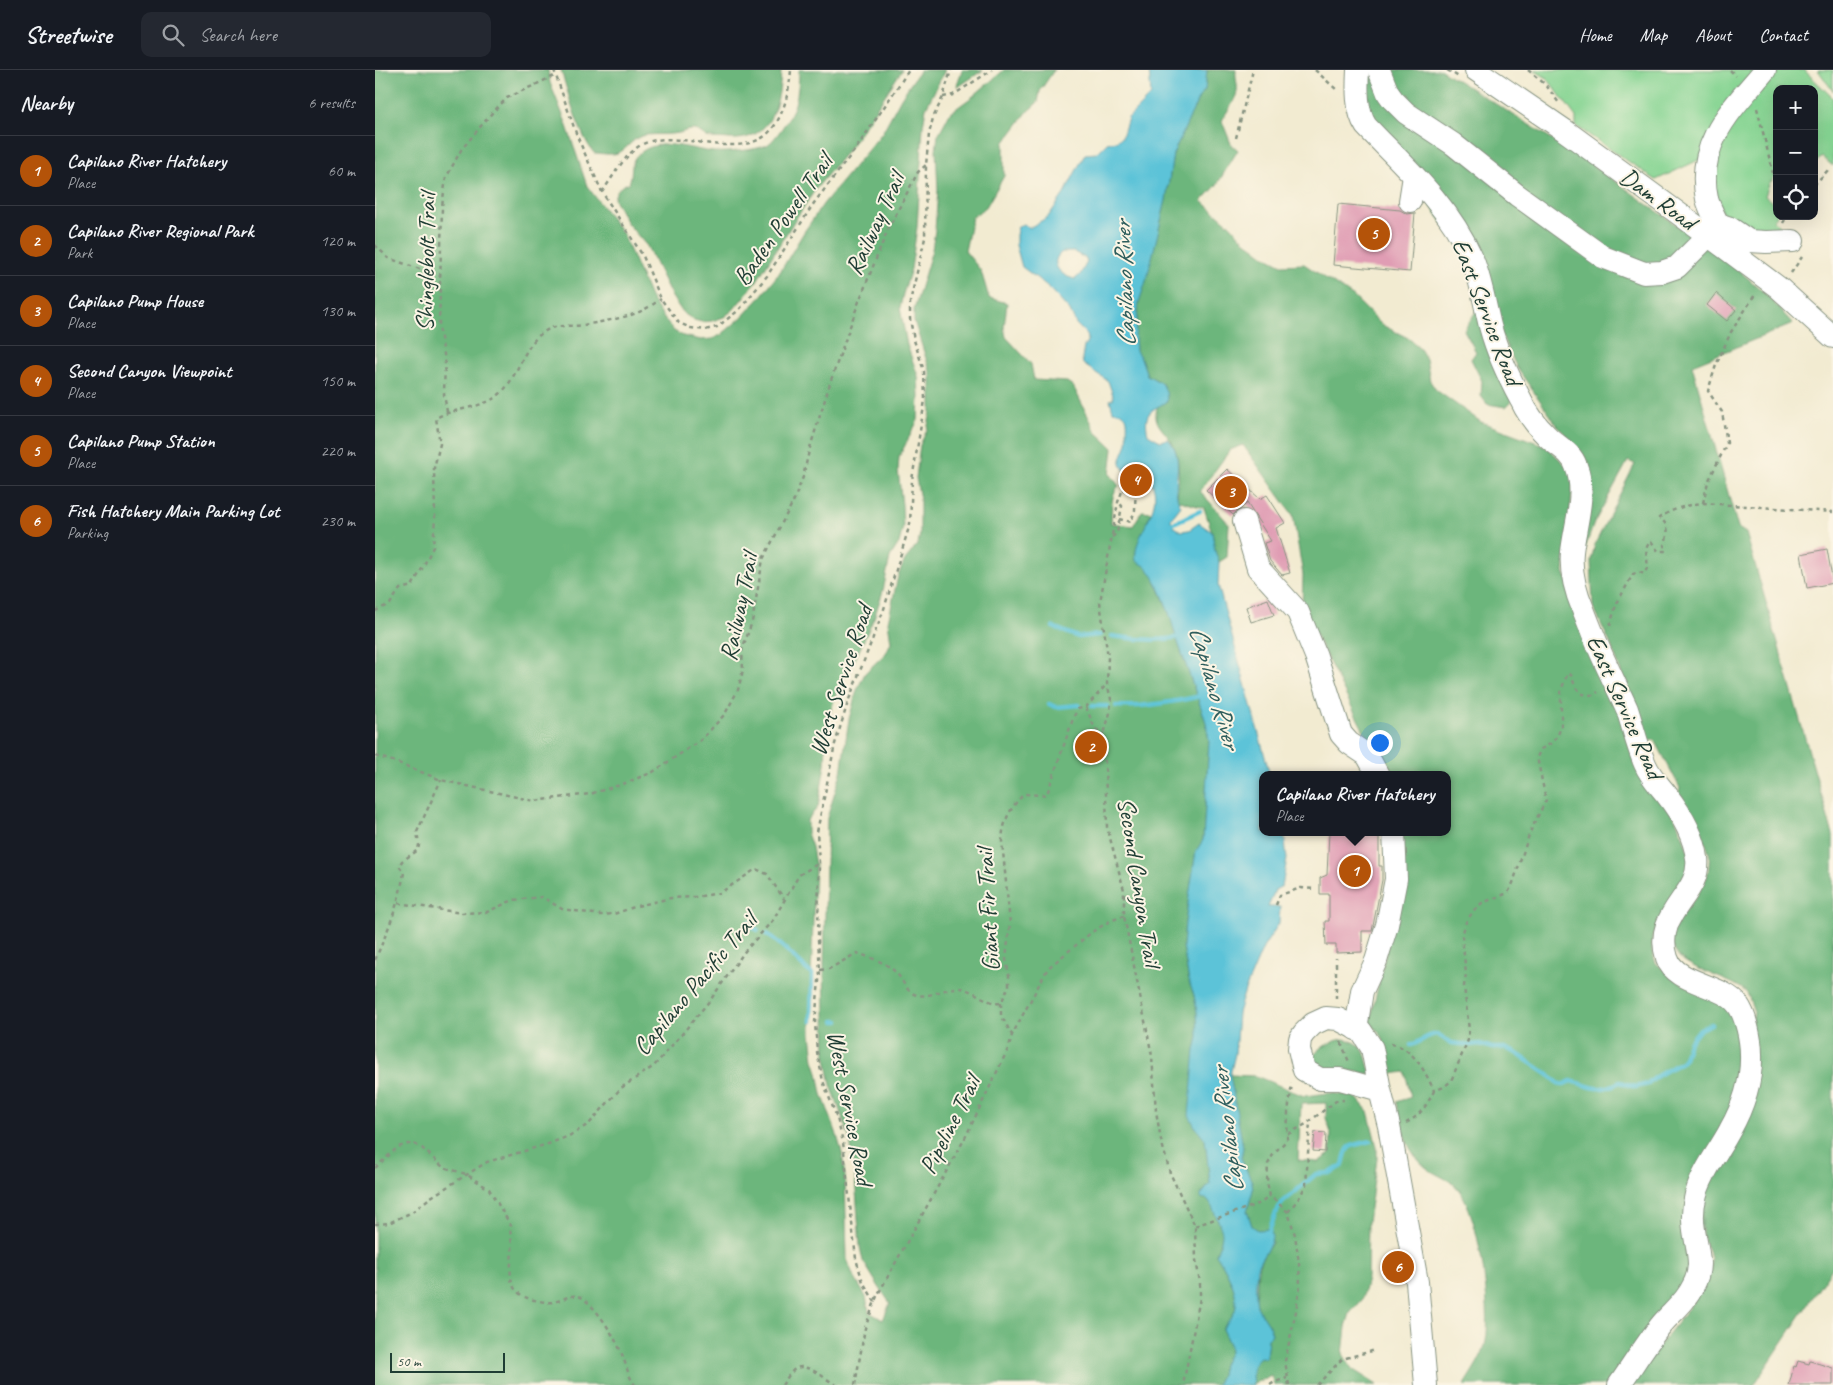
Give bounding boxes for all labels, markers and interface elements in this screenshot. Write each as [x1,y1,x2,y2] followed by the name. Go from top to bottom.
[141,12,491,57] search box
[25,20,111,50] text: Streetwise
[159,21,187,49] icon: search
[199,23,277,47] text: Search here
[1579,24,1612,46] text: Home
[1640,24,1667,46] text: Map
[1695,24,1731,46] text: About
[1759,24,1808,46] text: Contact
[1773,85,1818,220] map controls
[1773,85,1818,130] button: +
[20,90,73,116] text: Nearby
[308,93,355,113] text: 6 results
[1773,130,1818,175] button: −
[726,144,843,292] street label: Baden Powell Trail
[67,149,226,173] text: Capilano River Hatchery
[32,161,40,181] text: 1
[328,161,355,181] text: 60 m
[1613,161,1706,240] street label: Dam Road
[837,164,915,280] street label: Railway Trail
[67,173,95,193] text: Place
[1773,175,1818,220] button: locate
[409,188,443,332] street label: Shinglebolt Trail
[1358,215,1390,253] pin: 5
[1105,217,1143,347] water label: Capilano River
[67,219,253,243] text: Capilano River Regional Park
[32,231,40,251] text: 2
[321,231,355,251] text: 120 m
[1444,234,1531,393] street label: East Service Road
[67,243,92,263] text: Park
[67,289,203,313] text: Capilano Pump House
[32,301,40,321] text: 3
[321,301,355,321] text: 130 m
[67,313,95,333] text: Place
[67,359,232,383] text: Second Canyon Viewpoint
[32,371,40,391] text: 4
[321,371,355,391] text: 150 m
[67,383,95,403] text: Place
[67,429,215,453] text: Capilano Pump Station
[33,441,39,461] text: 5
[321,441,355,461] text: 220 m
[67,453,95,473] text: Place
[1120,461,1152,499] pin: 4
[1215,473,1247,511] pin: 3
[67,499,279,523] text: Fish Hatchery Main Parking Lot
[32,511,40,531] text: 6
[321,511,355,531] text: 230 m
[67,523,108,543] text: Parking
[712,546,767,664] street label: Railway Trail
[802,598,881,759] street label: West Service Road
[1182,622,1249,756] water label: Capilano River
[1579,630,1672,787] street label: East Service Road
[1075,728,1107,766] pin: 2
[1367,730,1393,756] your location
[1259,771,1451,836] popup
[1275,782,1435,806] text: Capilano River Hatchery
[1110,796,1169,973] street label: Second Canyon Trail
[1275,806,1304,826] text: Place
[969,843,1007,972] street label: Giant Fir Trail
[1339,852,1371,890] pin: 1
[626,902,767,1062] street label: Capilano Pacific Trail
[819,1028,881,1191] street label: West Service Road
[1203,1062,1251,1194] water label: Capilano River
[912,1066,990,1179] street label: Pipeline Trail
[1382,1248,1414,1286] pin: 6
[390,1350,505,1373] scale bar
[397,1353,421,1370] text: 50 m

